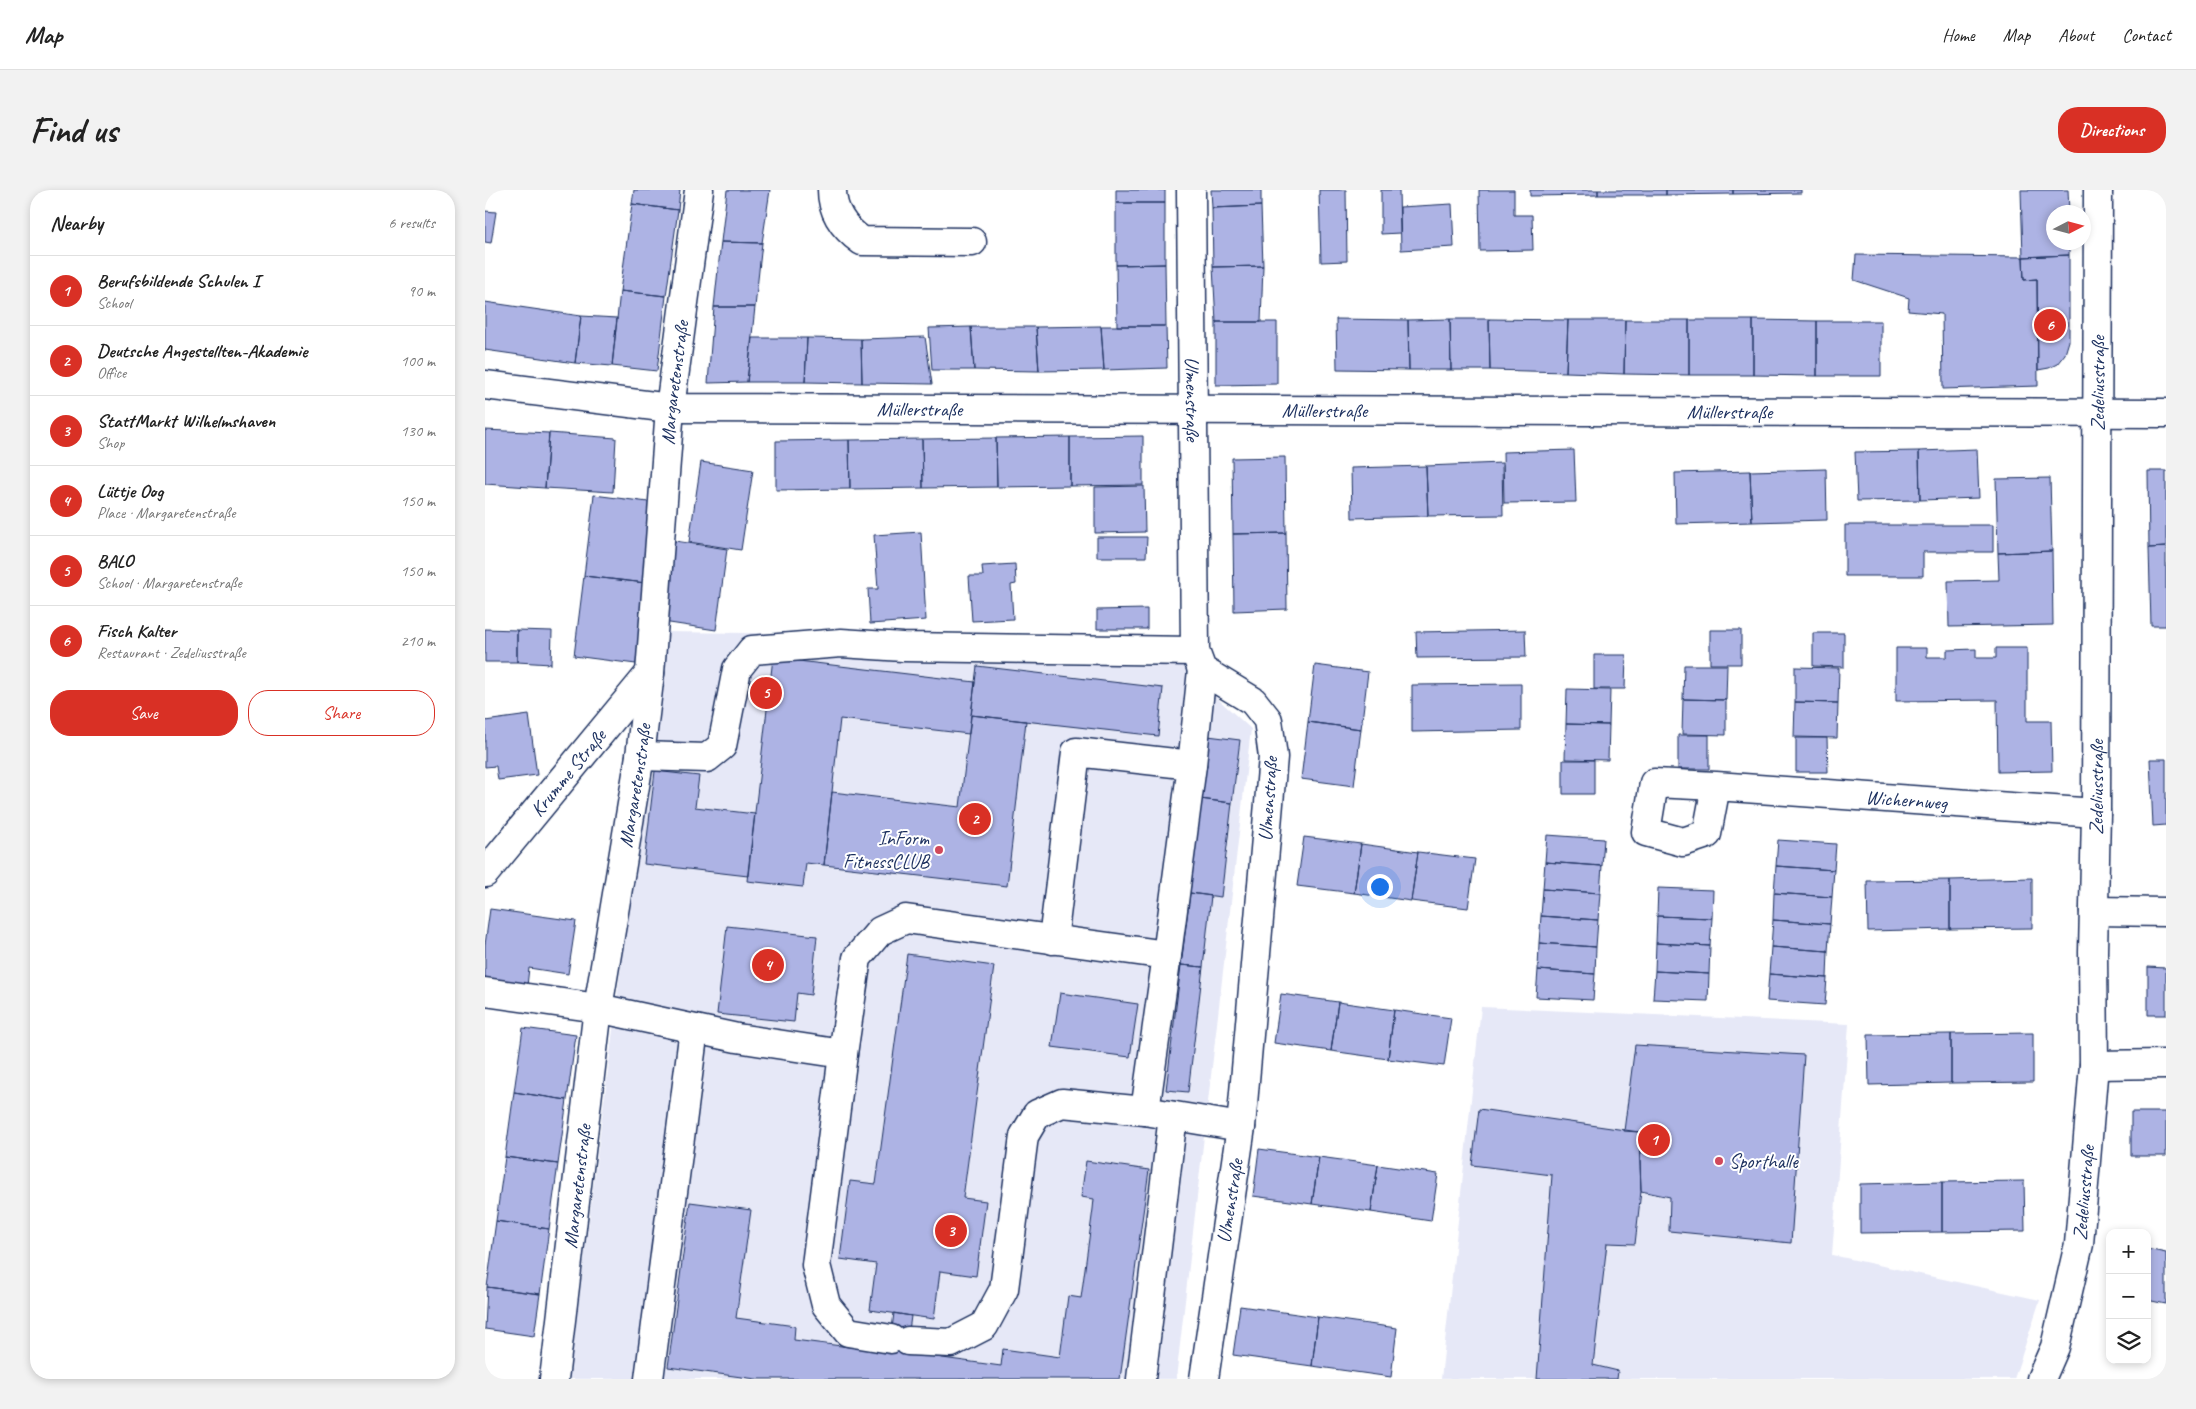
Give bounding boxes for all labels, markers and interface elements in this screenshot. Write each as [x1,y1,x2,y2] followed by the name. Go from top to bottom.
[25,20,62,50] text: Map
[1942,24,1975,46] text: Home
[2003,24,2030,46] text: Map
[2058,24,2094,46] text: About
[2122,24,2171,46] text: Contact
[2058,107,2166,153] button: Directions
[30,108,117,153] text: Find us
[2046,205,2091,250] north arrow
[50,210,103,236] text: Nearby
[388,213,435,233] text: 6 results
[97,269,260,293] text: Berufsbildende Schulen I
[62,281,70,301] text: 1
[408,281,435,301] text: 90 m
[97,293,131,313] text: School
[2034,306,2066,344] pin: 6
[655,318,694,446] street label: Margaretenstraße
[2085,334,2110,431] street label: Zedeliusstraße
[97,339,307,363] text: Deutsche Angestellten-Akademie
[62,351,70,371] text: 2
[401,351,435,371] text: 100 m
[1180,357,1206,443] street label: Ulmenstraße
[97,363,126,383] text: Office
[877,396,964,421] street label: Müllerstraße
[1282,398,1369,423] street label: Müllerstraße
[1687,399,1774,424] street label: Müllerstraße
[97,409,275,433] text: StattMarkt Wilhelmshaven
[62,421,70,441] text: 3
[401,421,435,441] text: 130 m
[97,433,124,453] text: Shop
[97,479,163,503] text: Lüttje Oog
[62,491,70,511] text: 4
[401,491,435,511] text: 150 m
[97,503,235,523] text: Place · Margaretenstraße
[97,549,133,573] text: BALO
[63,561,69,581] text: 5
[401,561,435,581] text: 150 m
[97,573,242,593] text: School · Margaretenstraße
[97,619,176,643] text: Fisch Kalter
[62,631,70,651] text: 6
[401,631,435,651] text: 210 m
[97,643,246,663] text: Restaurant · Zedeliusstraße
[750,674,782,712] pin: 5
[50,690,238,736] button: Save
[248,690,435,736] button: Share
[612,721,656,849] street label: Margaretenstraße
[524,723,612,822] street label: Krumme Straße
[2083,738,2109,835] street label: Zedeliusstraße
[1253,754,1284,842] street label: Ulmenstraße
[1865,784,1950,815] street label: Wichernweg
[959,800,991,838] pin: 2
[843,826,931,874] place label: InForm FitnessCLUB
[933,844,945,856] marker: InForm FitnessCLUB
[1367,874,1393,900] your location
[752,946,784,984] pin: 4
[1638,1121,1670,1159] pin: 1
[557,1122,597,1250] street label: Margaretenstraße
[2067,1143,2100,1241] street label: Zedeliusstraße
[1729,1149,1799,1174] place label: Sporthalle
[1713,1155,1725,1167] marker: Sporthalle
[1211,1156,1249,1245] street label: Ulmenstraße
[935,1212,967,1250] pin: 3
[2106,1229,2151,1364] map controls
[2106,1229,2151,1274] button: +
[2106,1274,2151,1319] button: −
[2106,1319,2151,1364] button: layers

